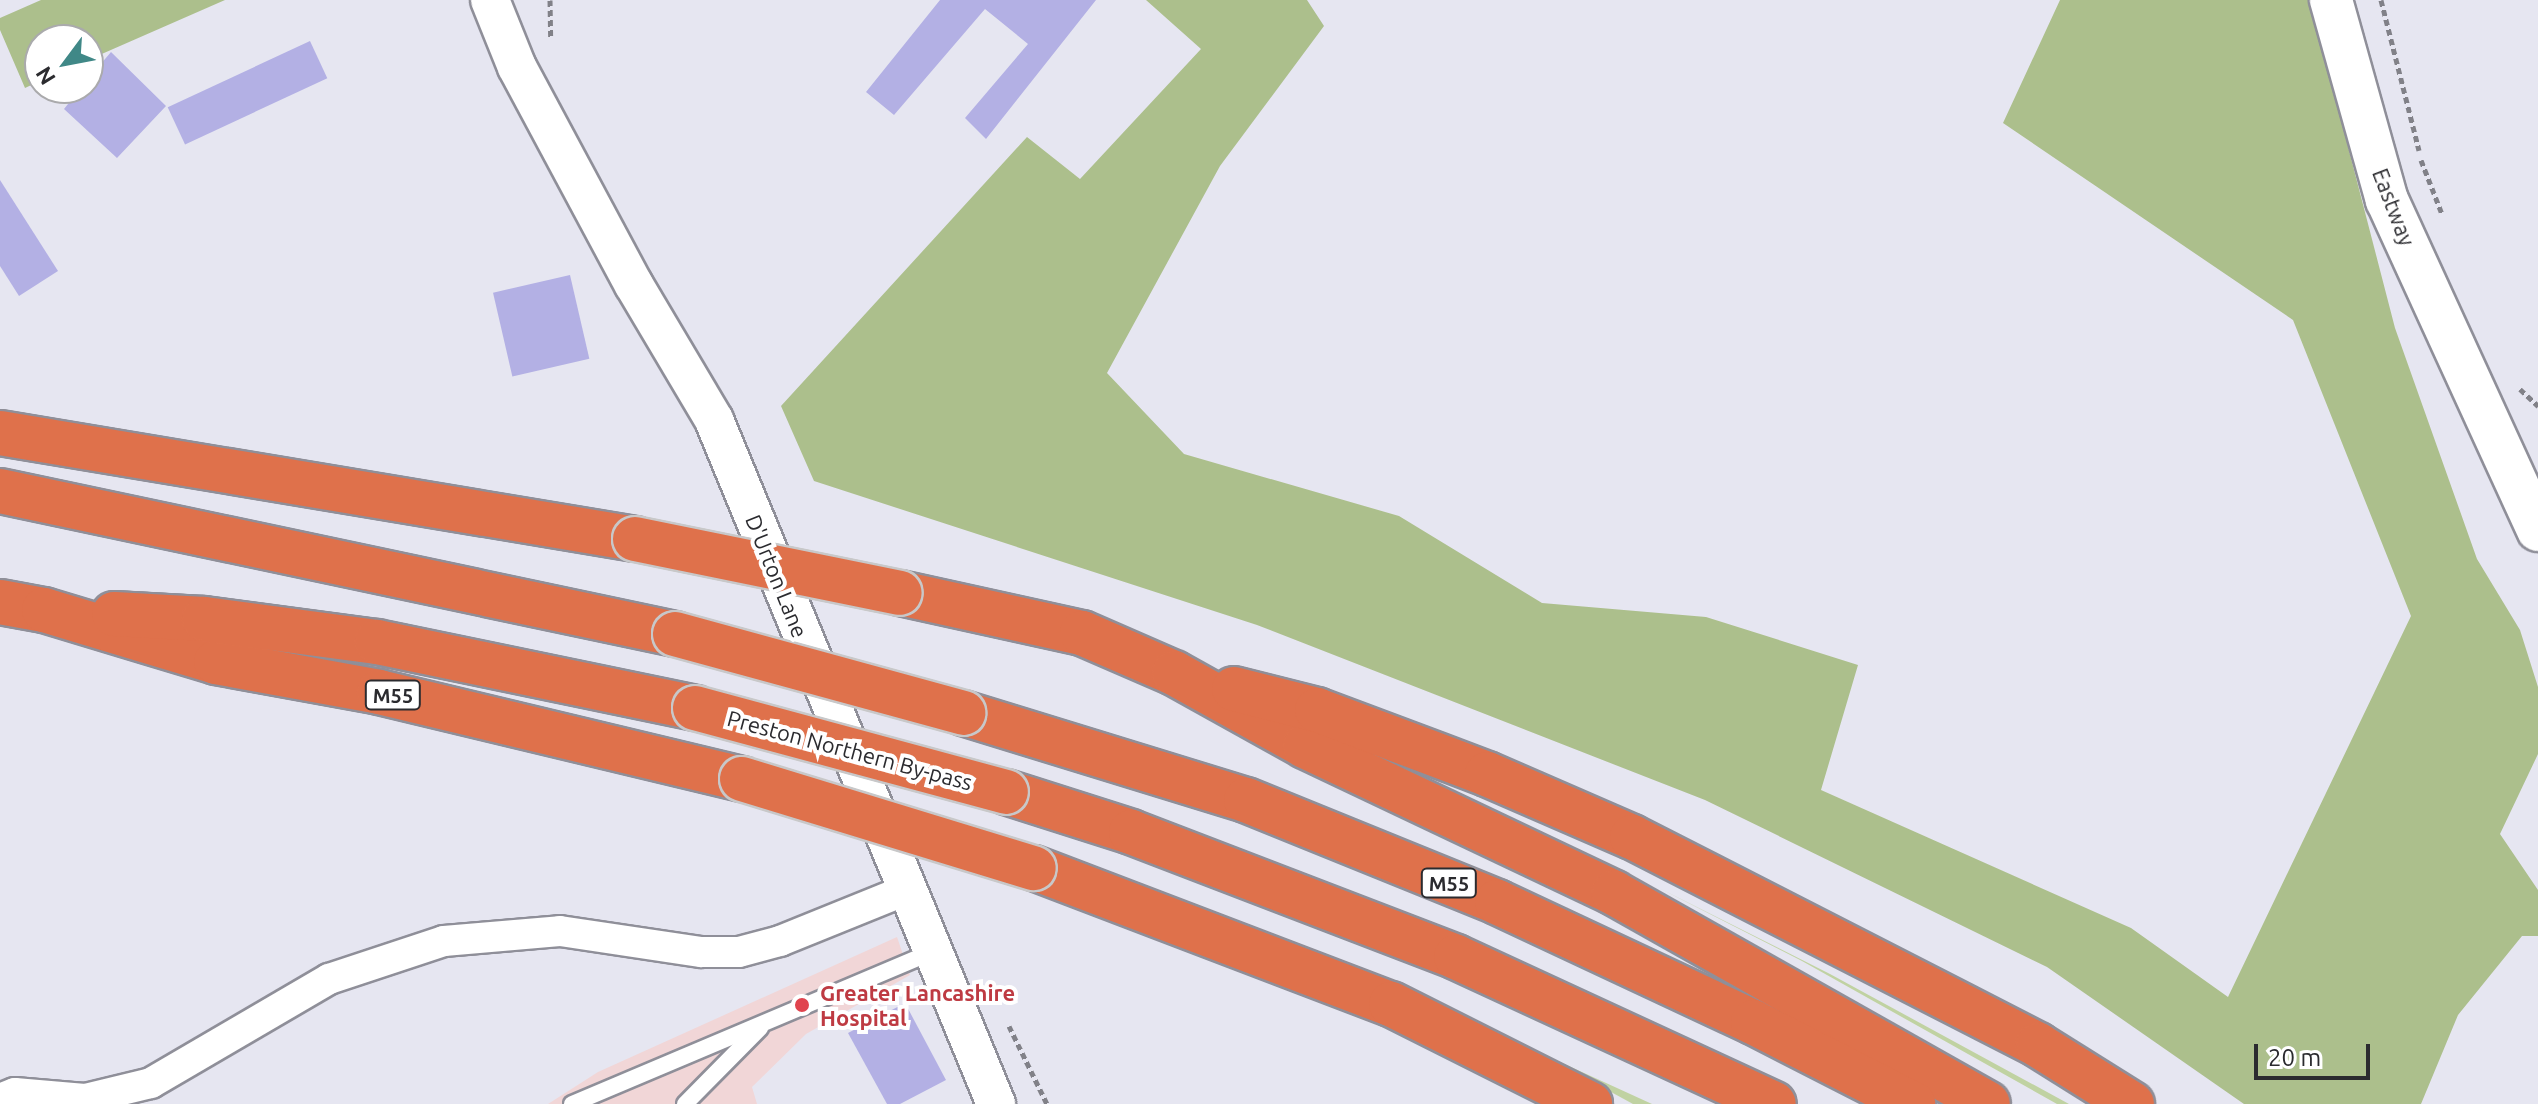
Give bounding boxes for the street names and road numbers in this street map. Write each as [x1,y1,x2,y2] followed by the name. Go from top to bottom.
[2367,165,2421,249] street label: Eastway
[740,511,814,641] street label: D'Urton Lane
[363,679,423,711] road number: M55
[725,705,975,795] street label: Preston Northern By-pass
[1419,867,1479,899] road number: M55

